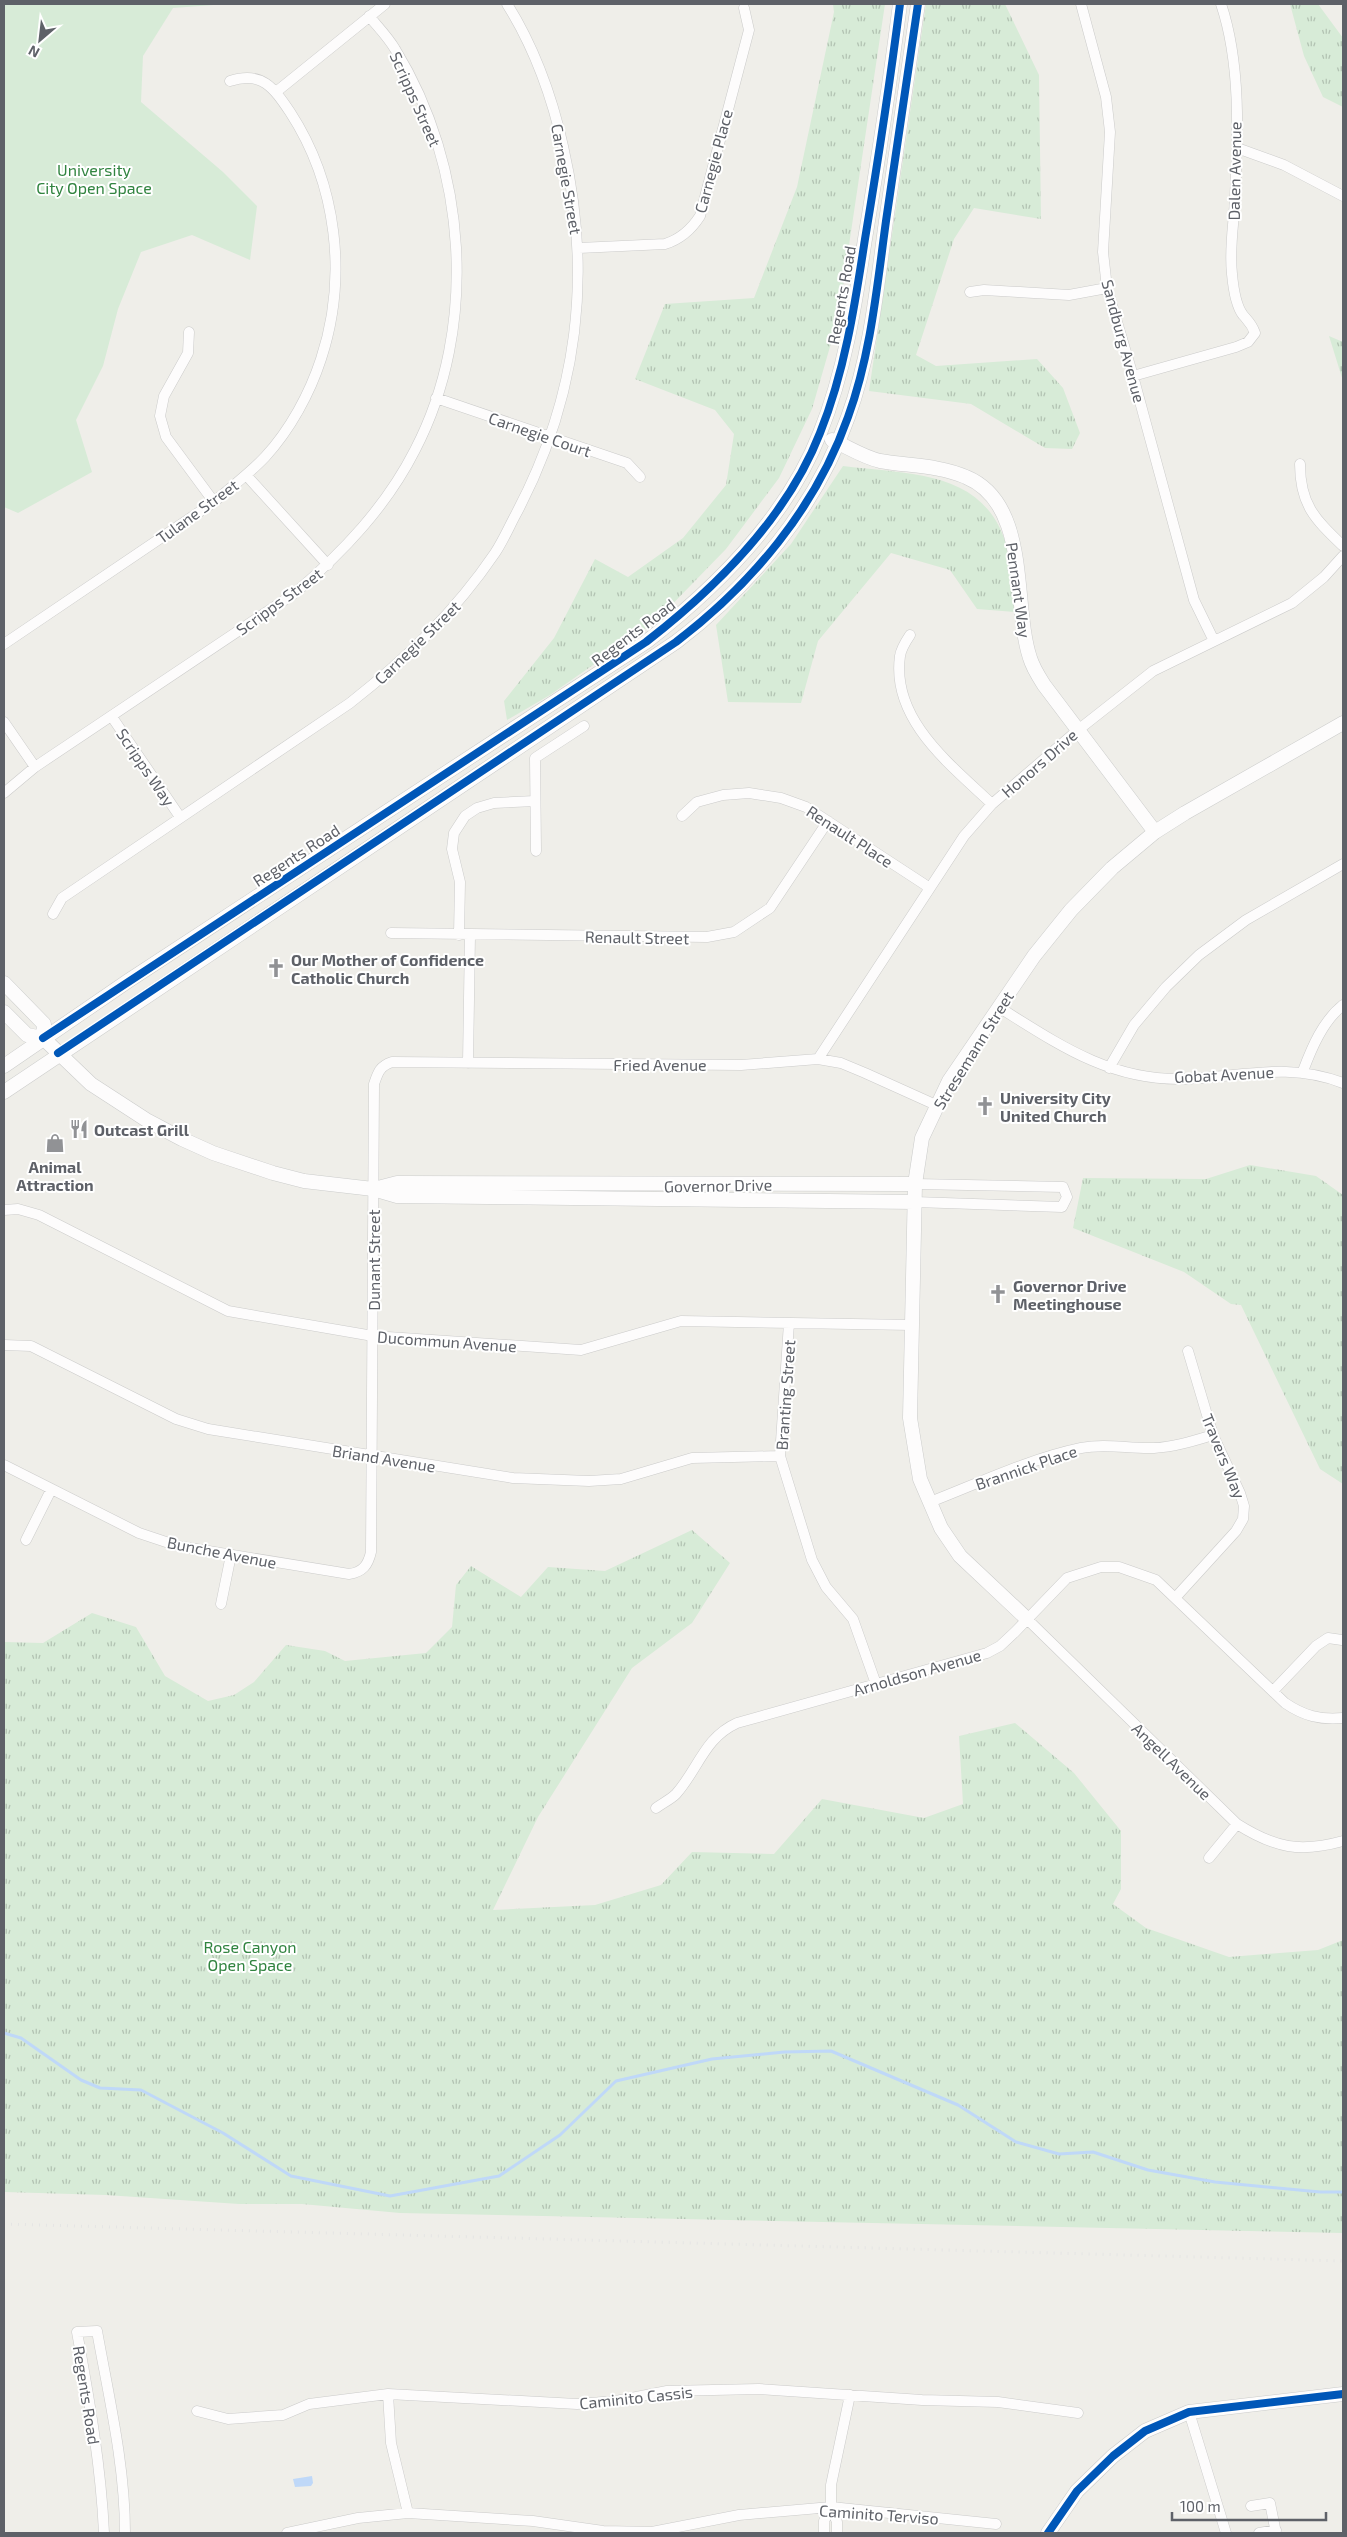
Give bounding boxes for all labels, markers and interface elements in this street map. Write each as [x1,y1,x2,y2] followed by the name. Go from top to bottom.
[15,15,65,65] north arrow
[25,42,42,62] text: N
[387,49,445,149] street label: Scripps Street
[690,107,736,215] street label: Carnegie Place
[1224,121,1244,221] street label: Dalen Avenue
[548,122,586,236] street label: Carnegie Street
[36,160,152,197] park label: University City Open Space
[823,244,859,346] street label: Regents Road
[1098,277,1150,405] street label: Sandburg Avenue
[486,408,594,460] street label: Carnegie Court
[152,475,242,547] street label: Tulane Street
[1003,541,1035,640] street label: Pennant Way
[232,563,326,639] street label: Scripps Street
[587,594,679,670] street label: Regents Road
[370,596,464,688] street label: Carnegie Street
[113,725,179,810] street label: Scripps Way
[997,725,1081,801] street label: Honors Drive
[803,801,897,871] street label: Renault Place
[249,820,343,890] street label: Regents Road
[585,927,689,947] street label: Renault Street
[291,950,484,987] place label: Our Mother of Confidence Catholic Church
[265,957,287,979] church icon: Our Mother of Confidence Catholic Church
[929,987,1017,1113] street label: Stresemann Street
[613,1055,707,1074] street label: Fried Avenue
[1174,1062,1274,1086] street label: Gobat Avenue
[1000,1088,1111,1125] place label: University City United Church
[974,1095,996,1117] church icon: University City United Church
[68,1118,90,1140] restaurant icon: Outcast Grill
[94,1120,190,1139] place label: Outcast Grill
[44,1132,66,1154] shop icon: Animal Attraction
[16,1157,94,1194] place label: Animal Attraction
[664,1175,772,1195] street label: Governor Drive
[364,1209,383,1311] street label: Dunant Street
[1013,1276,1127,1313] place label: Governor Drive Meetinghouse
[987,1283,1009,1305] church icon: Governor Drive Meetinghouse
[377,1327,517,1355] street label: Ducommun Avenue
[772,1339,798,1451] street label: Branting Street
[1198,1411,1250,1502] street label: Travers Way
[331,1440,437,1476] street label: Briand Avenue
[973,1441,1079,1493] street label: Brannick Place
[166,1532,278,1572] street label: Bunche Avenue
[851,1645,983,1699] street label: Arnoldson Avenue
[1128,1719,1216,1803] street label: Angell Avenue
[203,1937,297,1974] park label: Rose Canyon Open Space
[70,2344,104,2446] street label: Regents Road
[578,2382,694,2412] street label: Caminito Cassis
[1172,2490,1326,2522] scale bar
[1180,2497,1221,2515] text: 100 m
[819,2500,939,2528] street label: Caminito Terviso

